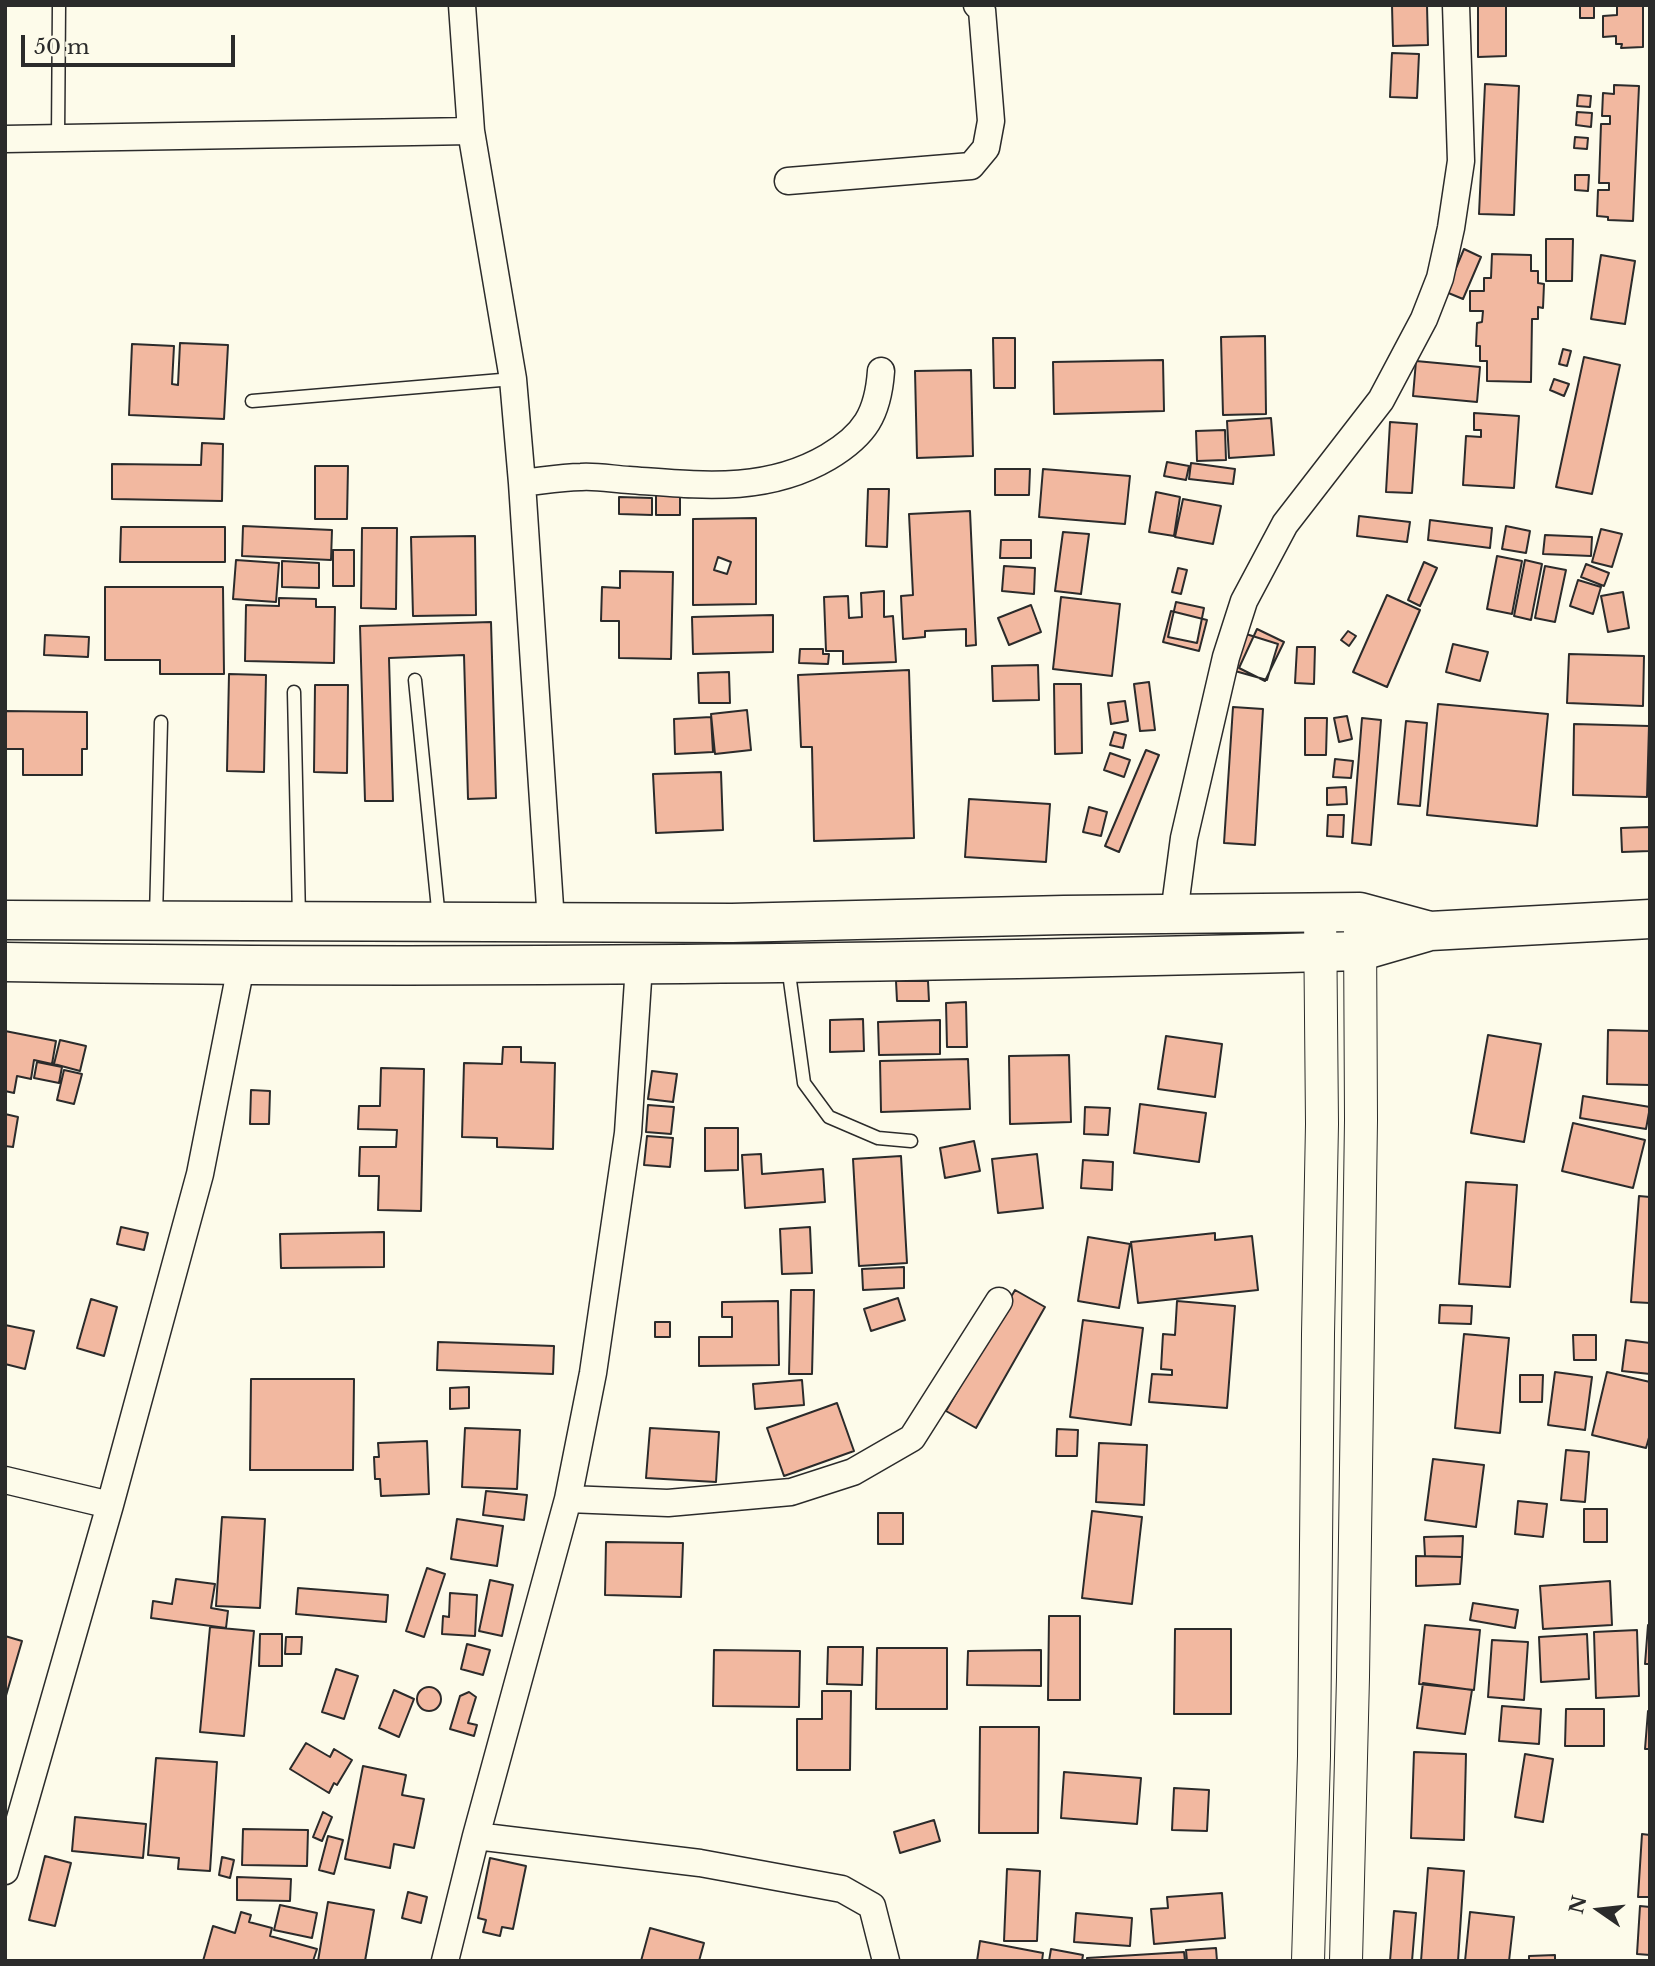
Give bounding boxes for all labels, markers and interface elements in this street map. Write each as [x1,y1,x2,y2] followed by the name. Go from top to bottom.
[24,21,238,65] scale bar
[34,34,89,60] text: 50 m
[1564,1875,1634,1945] north arrow
[1565,1893,1591,1916] text: N

